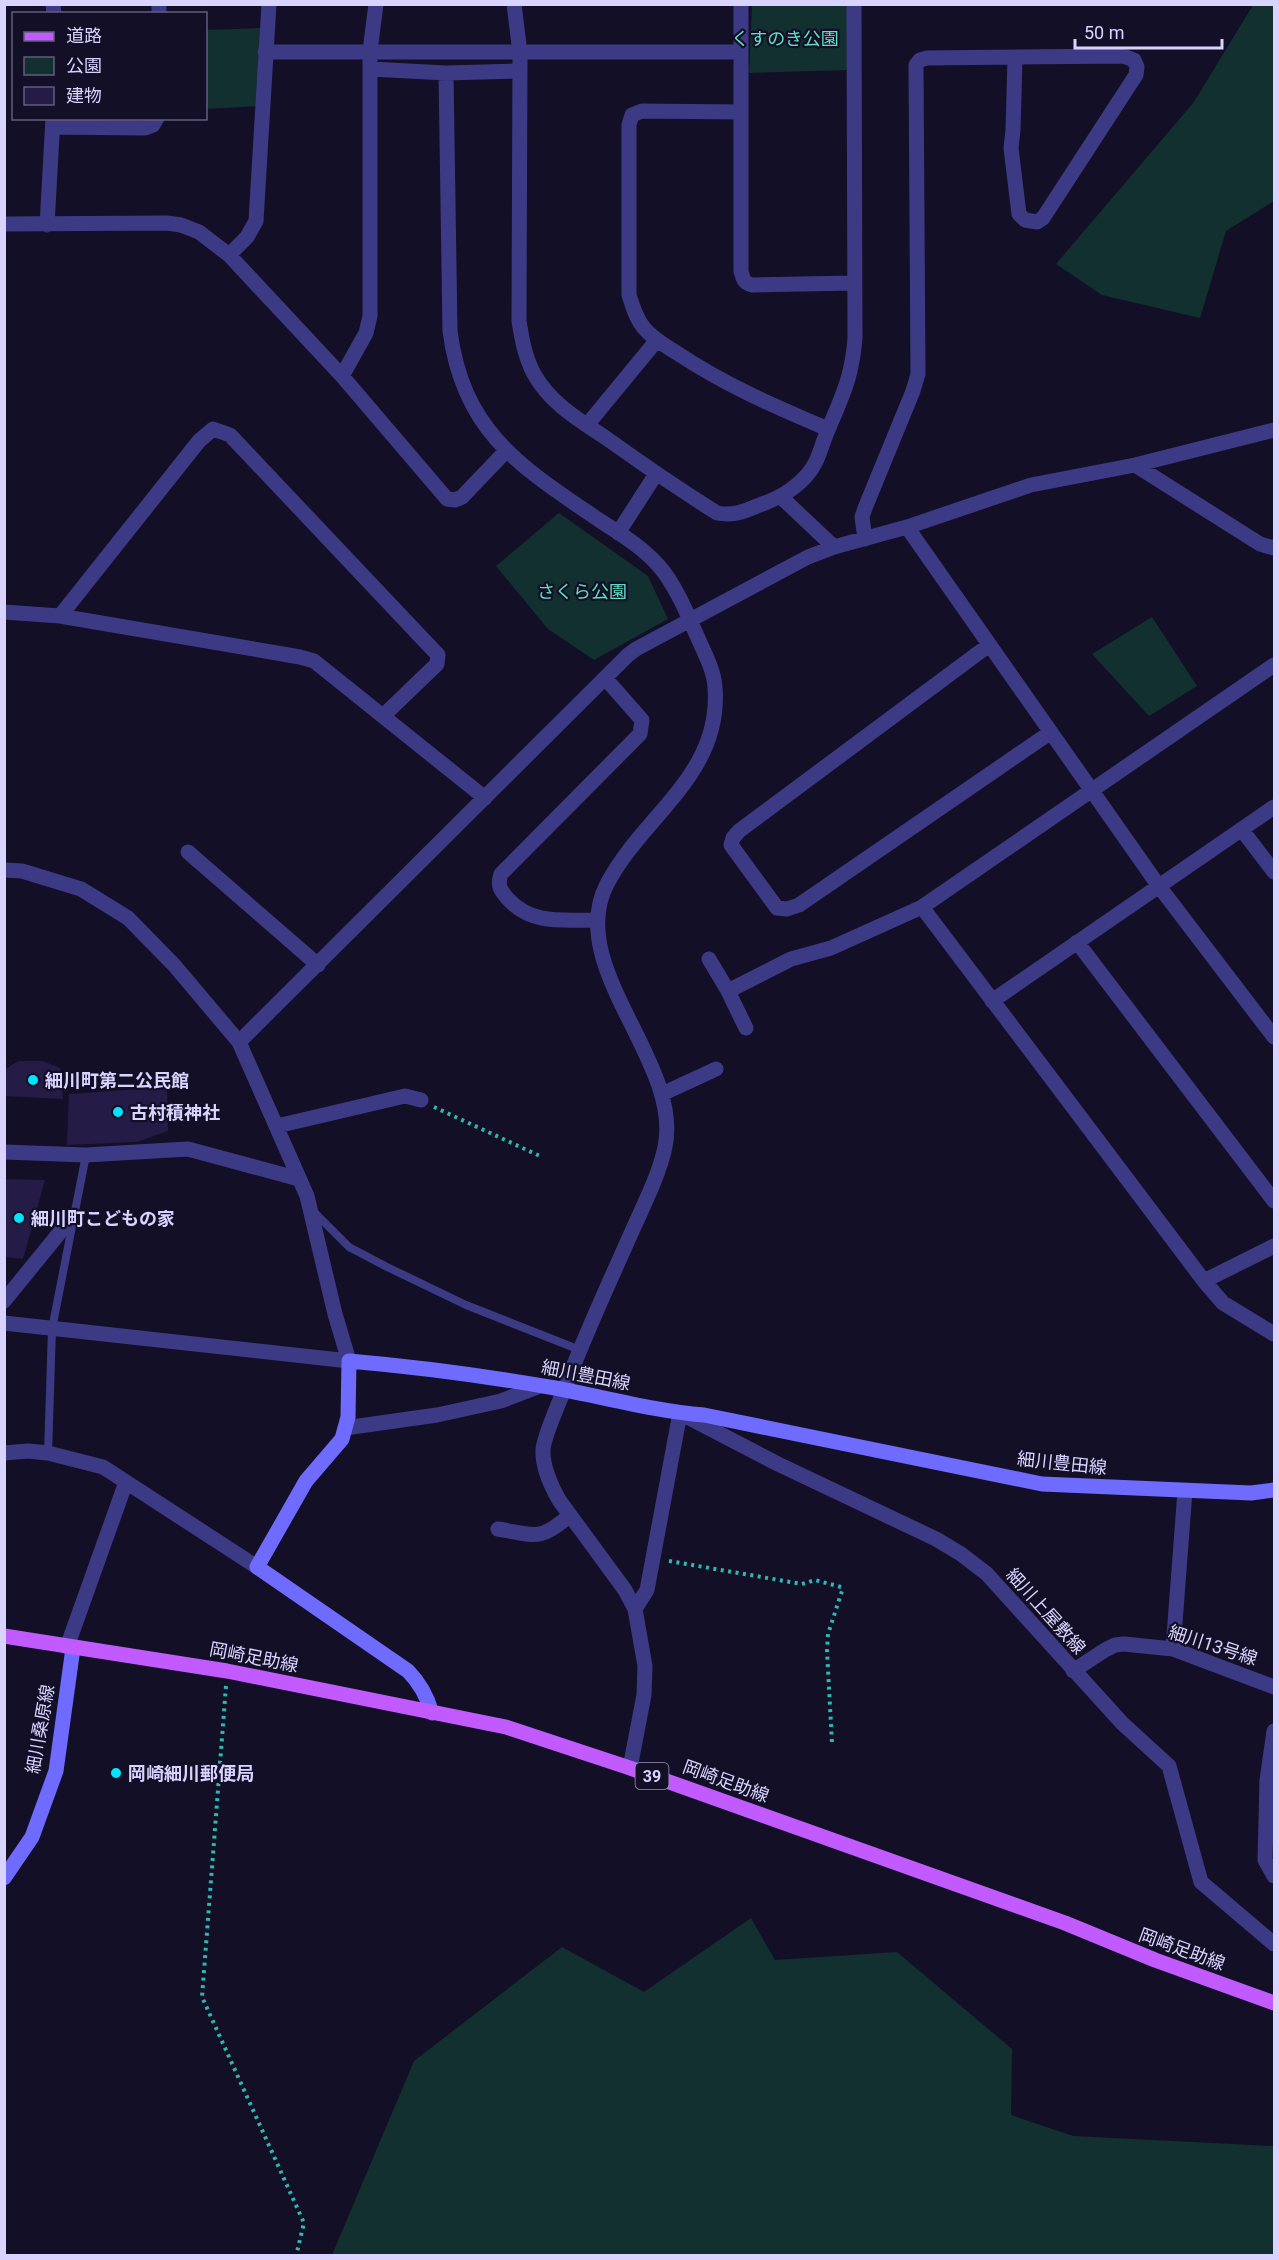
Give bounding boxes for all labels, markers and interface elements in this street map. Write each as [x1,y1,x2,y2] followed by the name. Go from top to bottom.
[12,12,207,120] legend
[1075,12,1222,50] scale bar
[1084,22,1124,43] text: 50 m
[66,25,102,46] text: 道路
[731,28,839,49] park label: くすのき公園
[66,55,102,76] text: 公園
[66,85,102,106] text: 建物
[537,581,627,602] park label: さくら公園
[45,1070,189,1091] place label: 細川町第二公民館
[26,1073,40,1087] marker: 細川町第二公民館
[130,1102,220,1123] place label: 古村積神社
[111,1105,125,1119] marker: 古村積神社
[31,1208,175,1229] place label: 細川町こどもの家
[12,1211,26,1225] marker: 細川町こどもの家
[540,1356,632,1394] street label: 細川豊田線
[1016,1448,1108,1478] street label: 細川豊田線
[1002,1564,1090,1658] street label: 細川上屋敷線
[1166,1621,1260,1669] street label: 細川13号線
[208,1638,300,1676] street label: 岡崎足助線
[22,1683,58,1775] street label: 細川桑原線
[680,1756,772,1806] street label: 岡崎足助線
[128,1763,254,1784] place label: 岡崎細川郵便局
[636,1763,668,1789] road number: 39
[109,1766,123,1780] marker: 岡崎細川郵便局
[1136,1924,1228,1974] street label: 岡崎足助線

